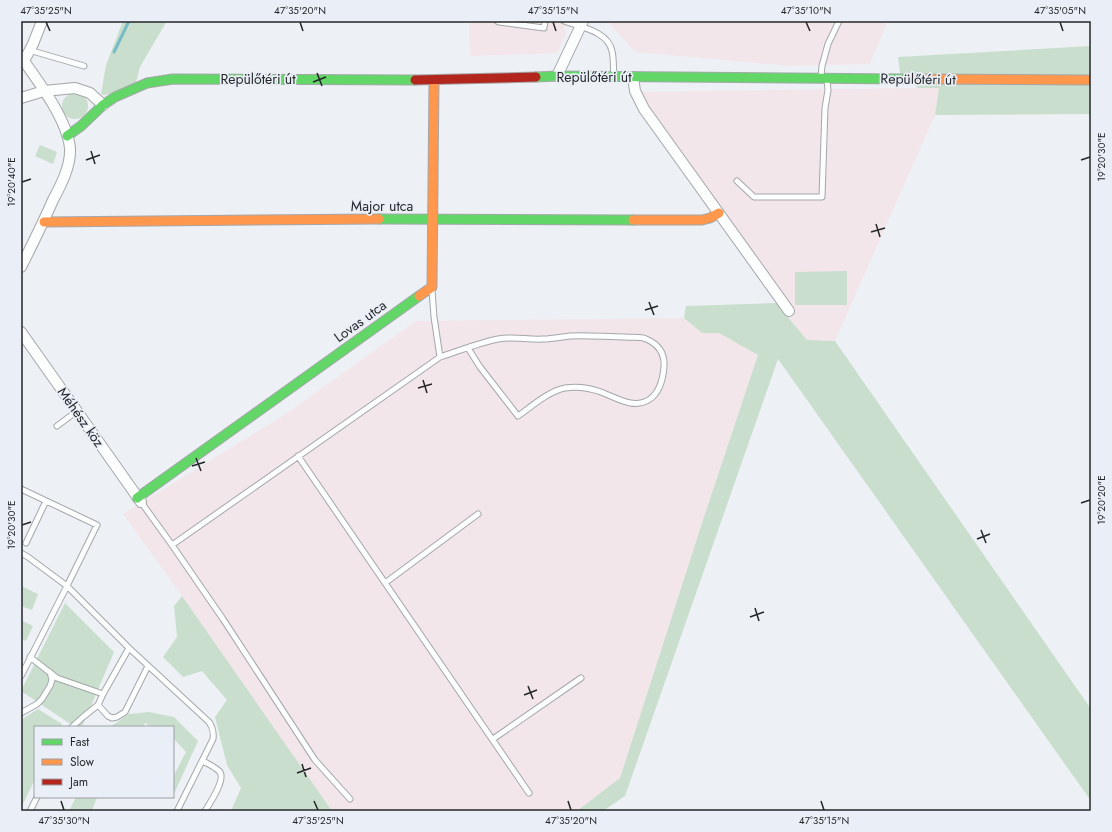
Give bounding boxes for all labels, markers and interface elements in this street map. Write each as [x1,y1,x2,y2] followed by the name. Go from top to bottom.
[20,3,72,18] text: 47°35'25"N
[274,3,326,18] text: 47°35'20"N
[528,3,578,18] text: 47°35'15"N
[781,3,831,18] text: 47°35'10"N
[1034,3,1086,18] text: 47°35'05"N
[556,67,632,87] street label: Repülőtéri út
[880,68,956,90] street label: Repülőtéri út
[220,69,296,89] street label: Repülőtéri út
[1094,132,1109,182] text: 19°20'30"E
[4,157,19,207] text: 19°20'40"E
[351,196,413,216] street label: Major utca
[330,295,390,347] street label: Lovas utca
[53,383,109,452] street label: Méhész köz
[1094,475,1109,525] text: 19°20'20"E
[4,500,19,550] text: 19°20'30"E
[34,726,174,798] legend
[70,733,89,751] text: Fast
[70,753,95,771] text: Slow
[68,773,88,791] text: Jam
[38,813,90,828] text: 47°35'30"N
[292,813,344,828] text: 47°35'25"N
[545,813,597,828] text: 47°35'20"N
[799,813,849,828] text: 47°35'15"N

